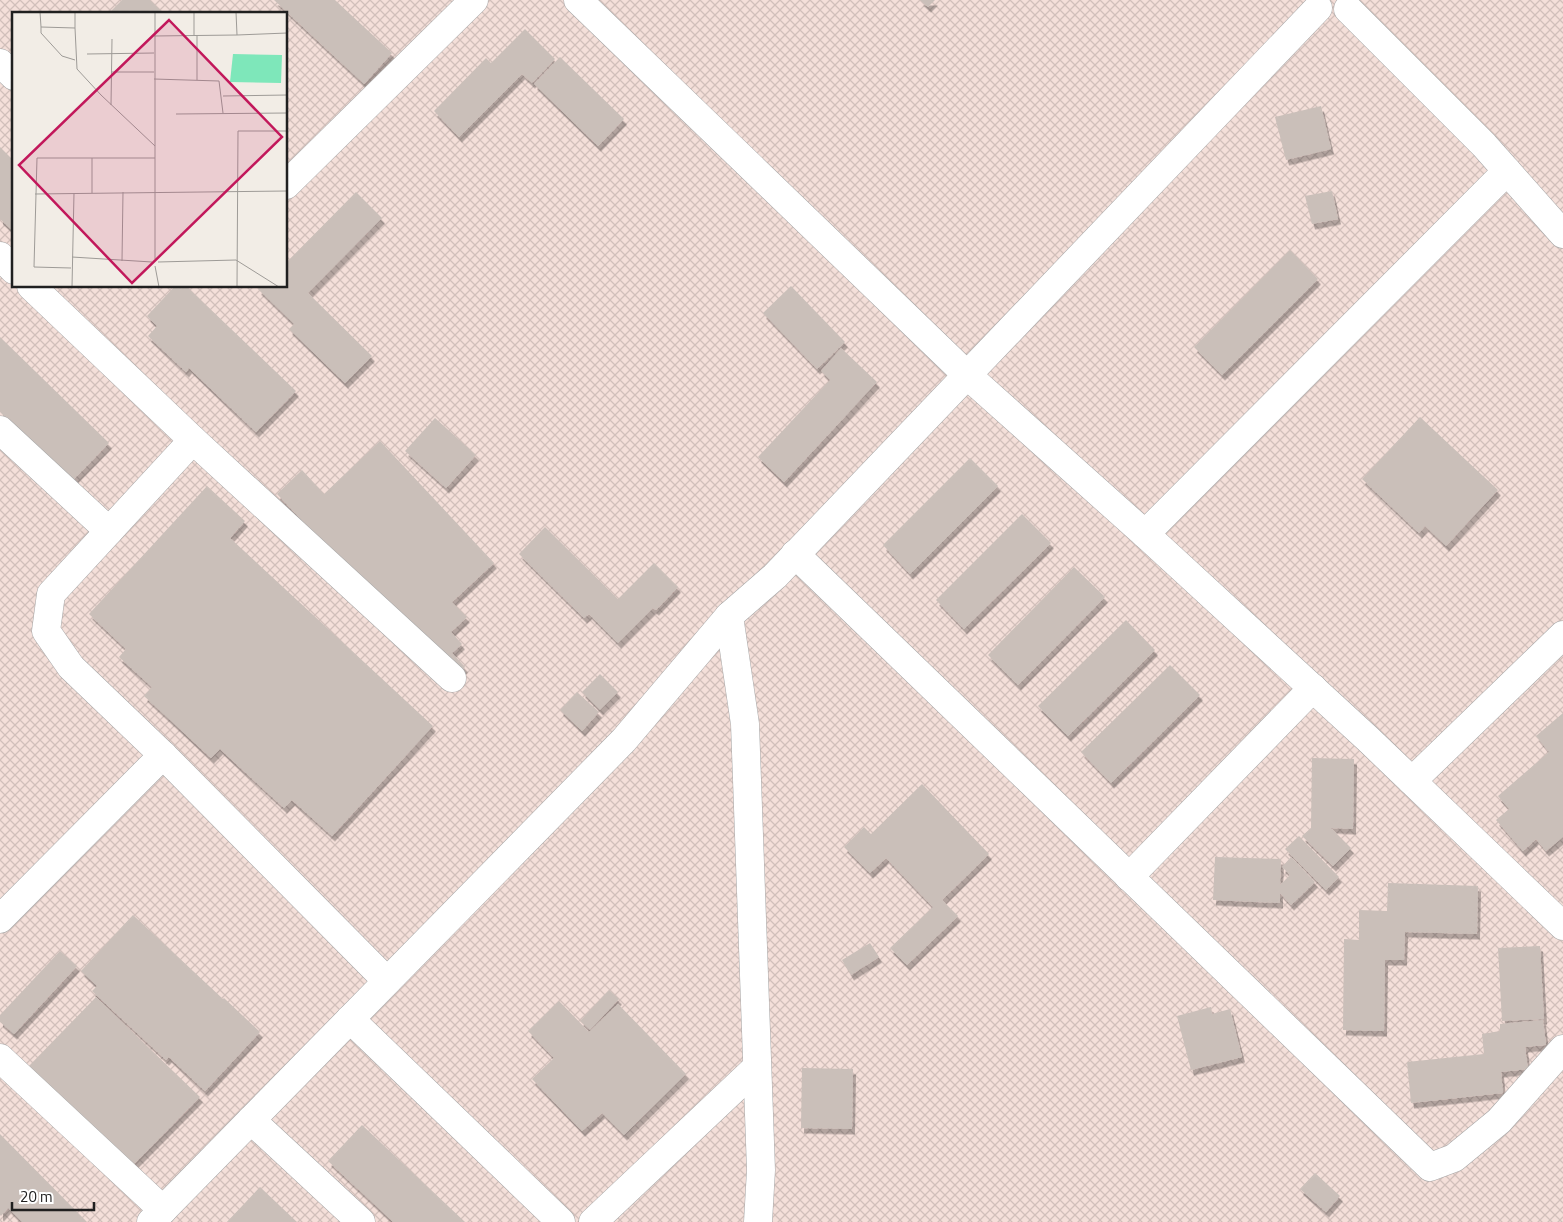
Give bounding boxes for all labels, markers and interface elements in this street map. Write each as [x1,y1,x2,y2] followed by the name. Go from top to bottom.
[12,12,288,288] inset map
[12,1180,95,1212] scale bar
[20,1185,53,1208] text: 20 m

